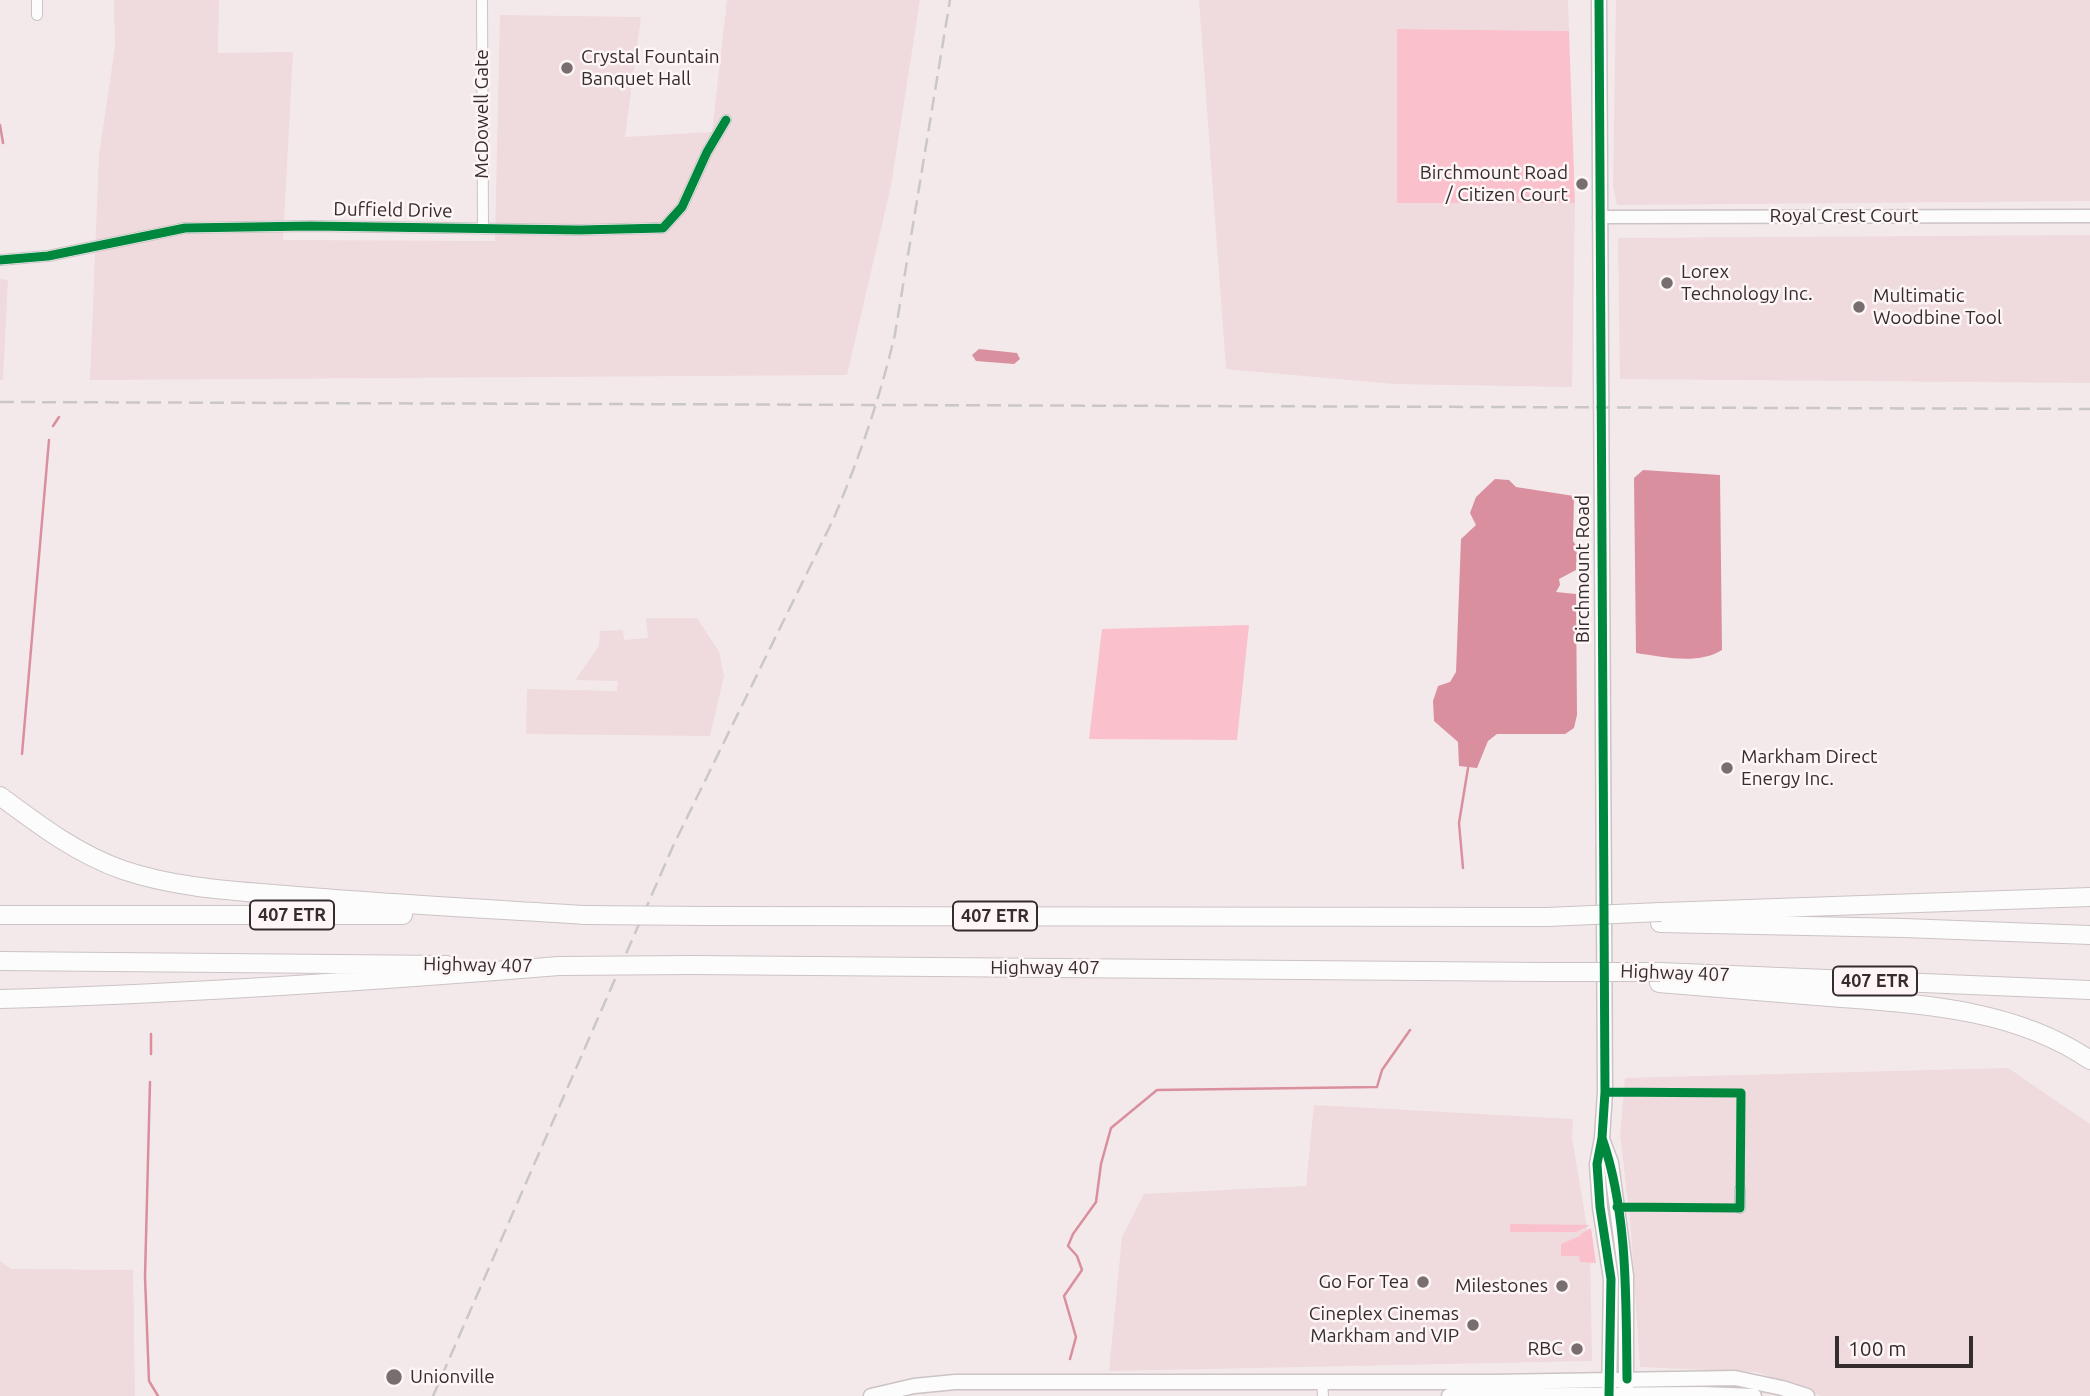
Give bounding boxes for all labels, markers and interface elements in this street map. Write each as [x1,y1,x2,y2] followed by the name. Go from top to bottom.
[581,46,720,90] place label: Crystal Fountain Banquet Hall
[471,49,493,179] street label: McDowell Gate
[559,60,575,76] marker: Crystal Fountain Banquet Hall
[1420,162,1568,206] place label: Birchmount Road / Citizen Court
[1574,176,1590,192] marker: Birchmount Road / Citizen Court
[333,198,453,222] street label: Duffield Drive
[1770,205,1918,227] street label: Royal Crest Court
[1681,261,1813,305] place label: Lorex Technology Inc.
[1659,275,1675,291] marker: Lorex Technology Inc.
[1873,285,2002,329] place label: Multimatic Woodbine Tool
[1851,299,1867,315] marker: Multimatic Woodbine Tool
[1572,495,1594,643] street label: Birchmount Road
[1741,746,1877,790] place label: Markham Direct Energy Inc.
[1719,760,1735,776] marker: Markham Direct Energy Inc.
[250,900,334,930] road number: 407 ETR
[953,902,1037,931] road number: 407 ETR
[423,953,533,977] street label: Highway 407
[990,957,1100,979] street label: Highway 407
[1620,960,1730,986] street label: Highway 407
[1833,966,1917,996] road number: 407 ETR
[1318,1271,1409,1293] place label: Go For Tea
[1415,1274,1431,1290] marker: Go For Tea
[1455,1275,1548,1297] place label: Milestones
[1554,1278,1570,1294] marker: Milestones
[1309,1303,1459,1347] place label: Cineplex Cinemas Markham and VIP
[1465,1317,1481,1333] marker: Cineplex Cinemas Markham and VIP
[1838,1322,1976,1366] scale bar
[1848,1336,1906,1360] text: 100 m
[1527,1338,1563,1360] place label: RBC
[1569,1341,1585,1357] marker: RBC
[410,1366,495,1388] place label: Unionville
[384,1367,404,1387] marker: Unionville

